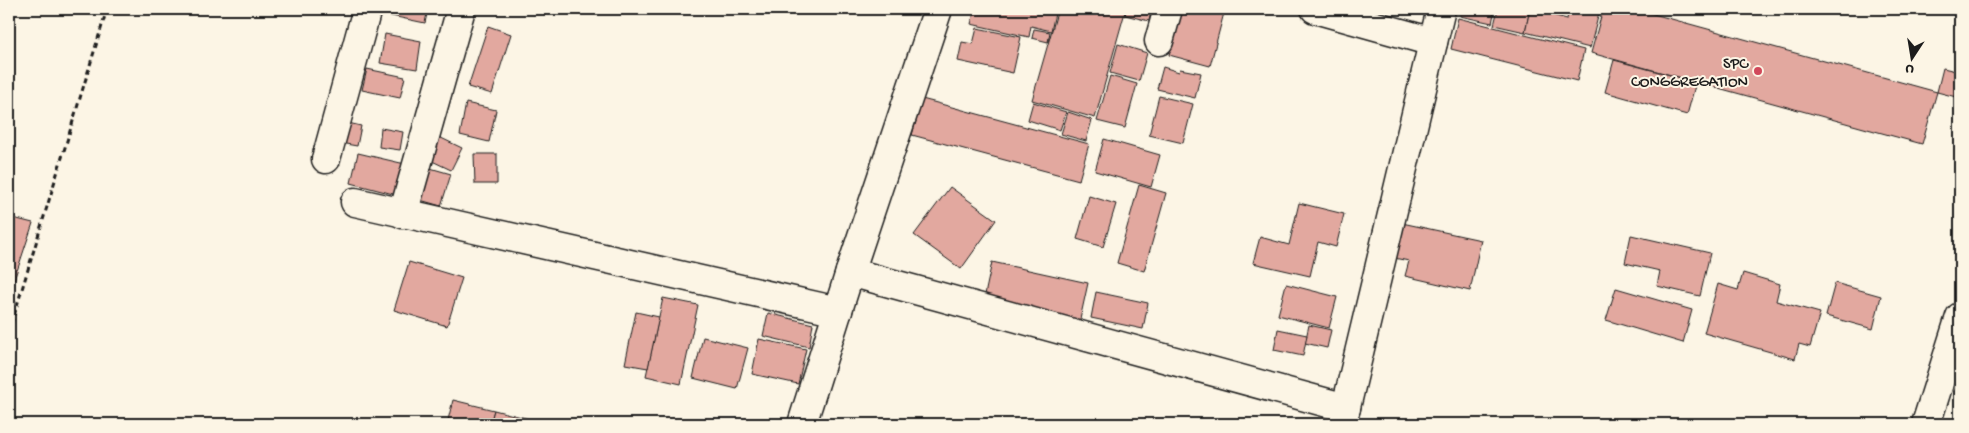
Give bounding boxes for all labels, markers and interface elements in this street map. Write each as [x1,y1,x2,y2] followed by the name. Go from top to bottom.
[1886,32,1936,82] north arrow
[1631,56,1749,93] place label: SPC CONGGREGATION
[1904,59,1916,77] text: U
[1752,65,1764,77] marker: SPC CONGGREGATION

